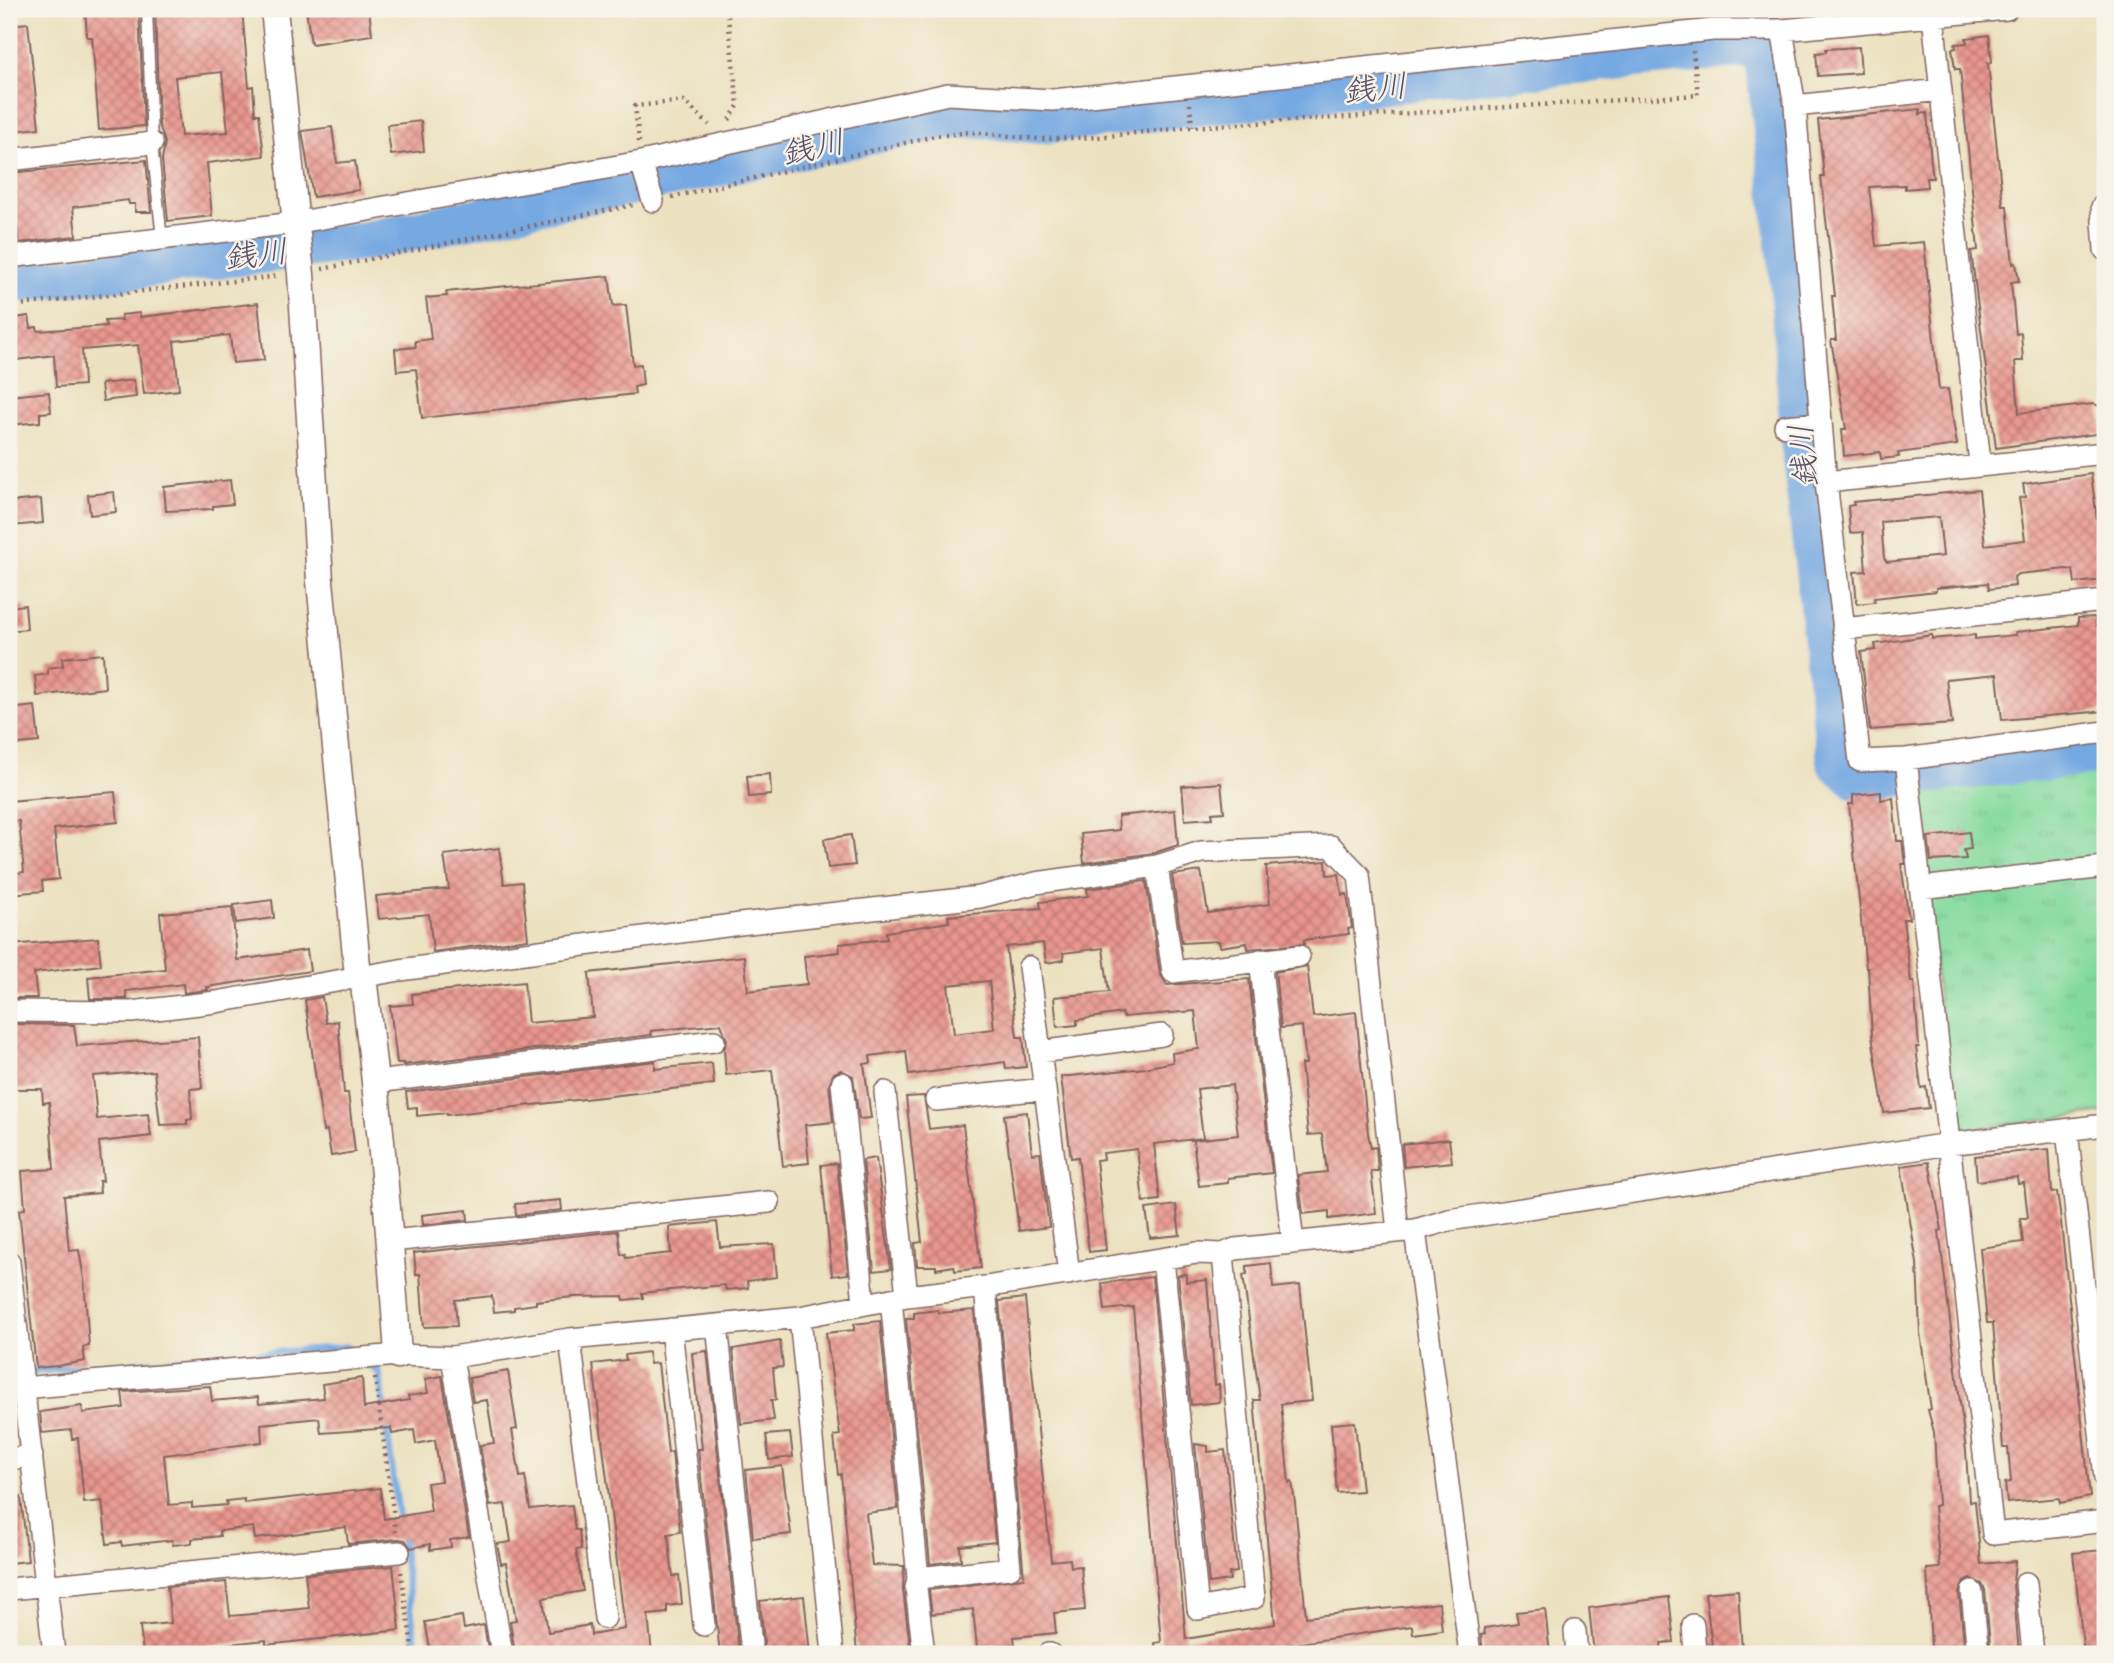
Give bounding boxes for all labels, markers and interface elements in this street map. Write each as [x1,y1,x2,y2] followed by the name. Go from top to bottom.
[1341,66,1409,110] water label: 銭川
[778,122,848,172] water label: 銭川
[222,231,290,277] water label: 銭川
[1781,422,1825,490] water label: 銭川

